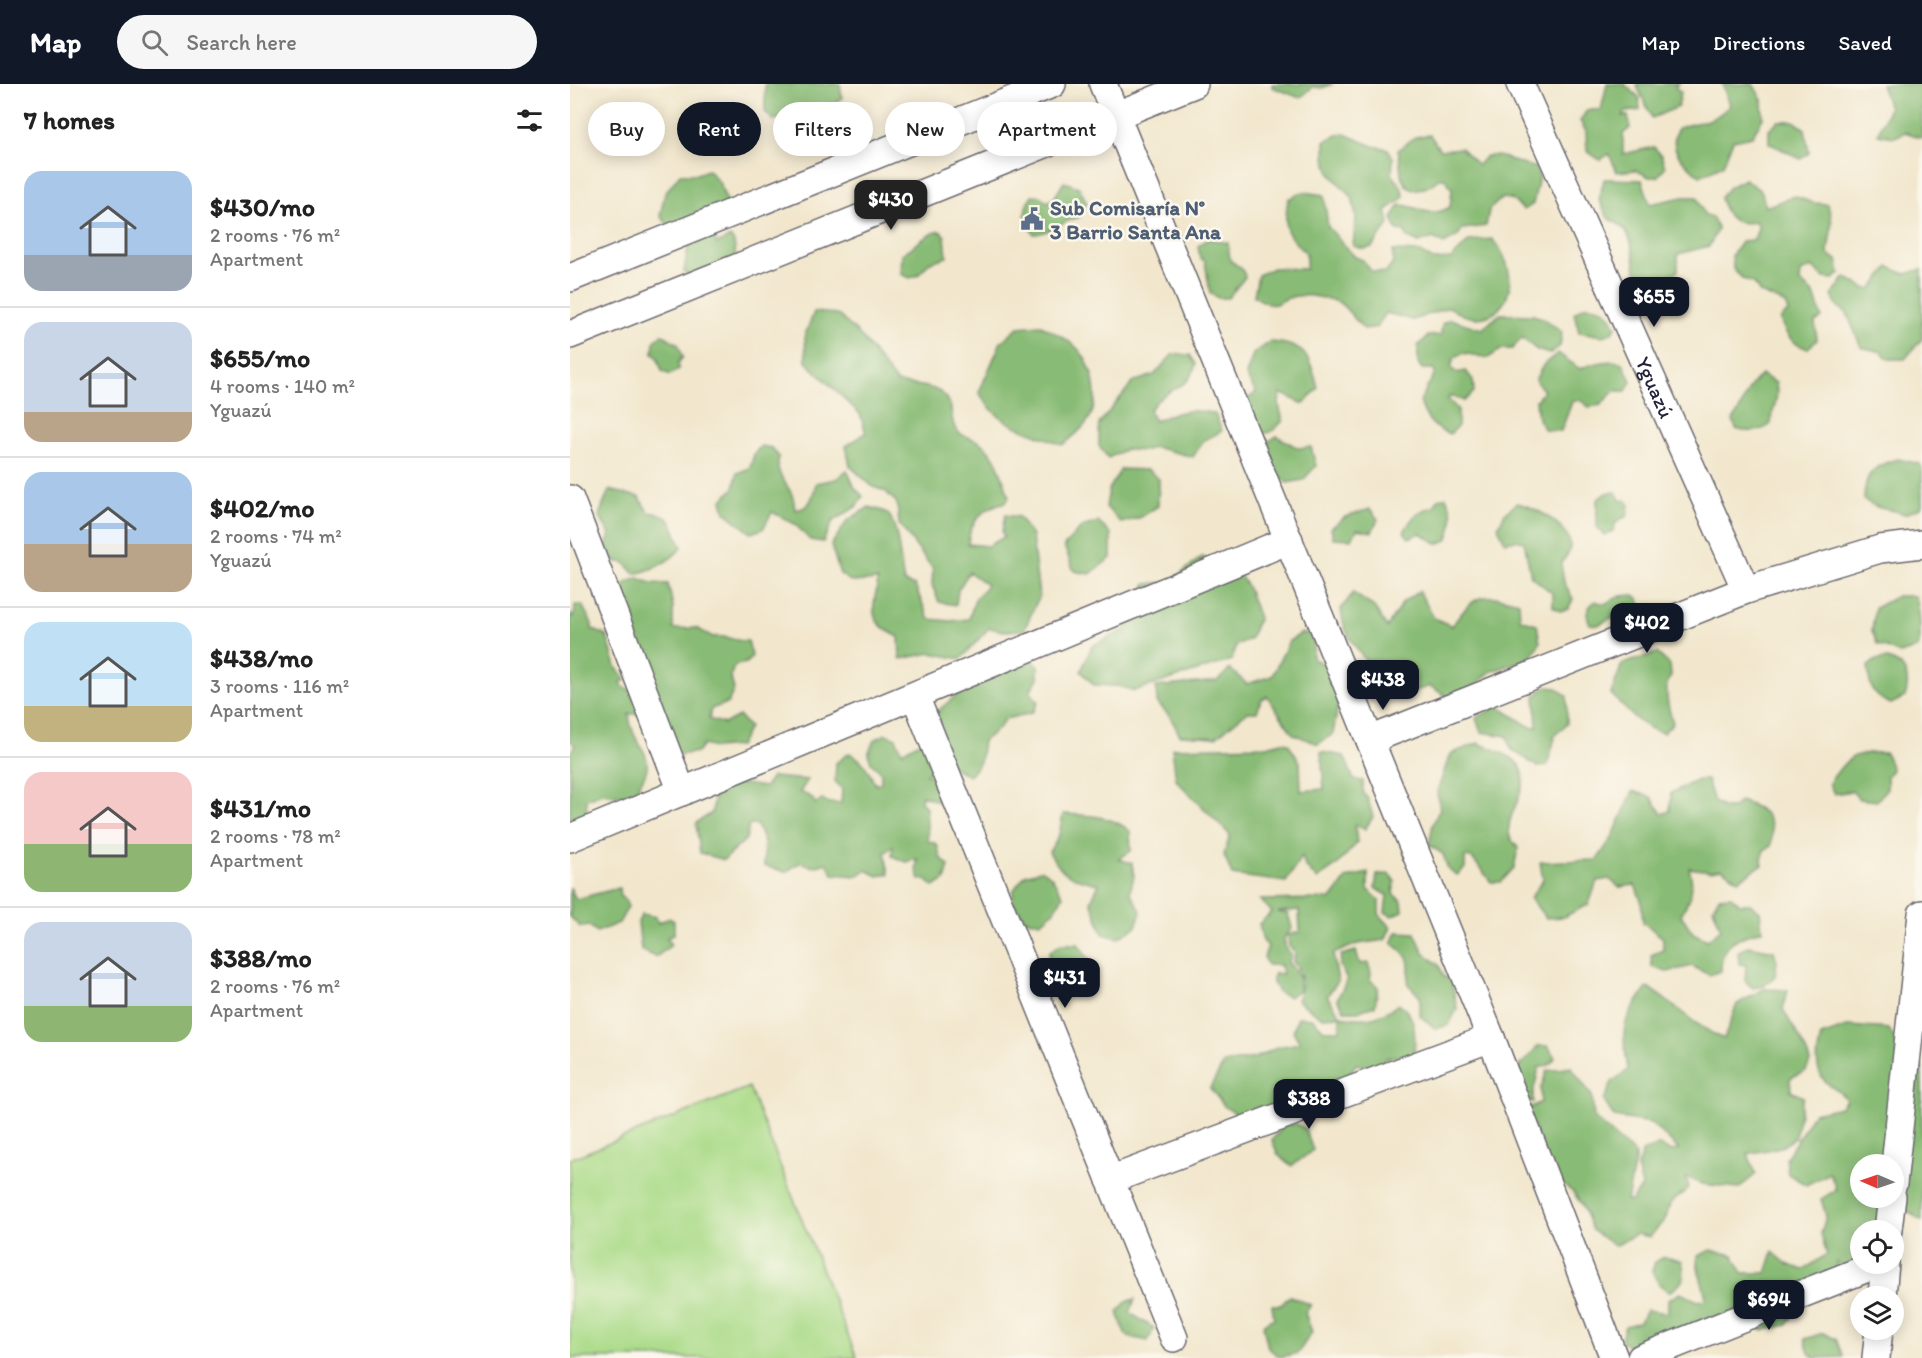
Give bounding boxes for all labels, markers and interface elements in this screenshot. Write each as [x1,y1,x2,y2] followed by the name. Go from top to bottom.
[117,15,537,69] search box
[30,25,81,59] text: Map
[138,26,171,59] icon: search
[186,29,297,56] text: Search here
[1642,30,1680,55] text: Map
[1713,30,1805,55] text: Directions
[1838,30,1892,55] text: Saved
[588,102,665,156] chip: Buy
[677,102,761,156] chip: Rent
[773,102,873,156] chip: Filters
[885,102,965,156] chip: New
[977,102,1117,156] chip: Apartment
[24,104,115,136] text: 7 homes
[513,104,546,137] icon: filters
[855,180,927,231] pin: $430
[868,187,914,211] text: $430
[210,191,315,223] text: $430/mo
[72,195,144,267] icon: home
[1050,195,1222,244] place label: Sub Comisaría N° 3 Barrio Santa Ana
[1019,206,1045,232] public building icon: Sub Comisaría N° 3 Barrio Santa Ana
[210,223,340,247] text: 2 rooms · 76 m²
[210,247,303,271] text: Apartment
[1618,277,1690,328] pin: $655
[1633,284,1675,308] text: $655
[210,342,310,374] text: $655/mo
[72,346,144,418] icon: home
[1631,353,1680,422] street label: Yguazú
[210,374,355,398] text: 4 rooms · 140 m²
[210,398,272,422] text: Yguazú
[210,492,315,524] text: $402/mo
[72,496,144,568] icon: home
[210,524,342,548] text: 2 rooms · 74 m²
[210,548,272,572] text: Yguazú
[1611,603,1683,654] pin: $402
[1625,610,1670,634] text: $402
[210,642,313,674] text: $438/mo
[72,646,144,718] icon: home
[1347,660,1419,711] pin: $438
[1361,667,1405,691] text: $438
[210,674,349,698] text: 3 rooms · 116 m²
[210,698,303,722] text: Apartment
[210,792,311,824] text: $431/mo
[72,796,144,868] icon: home
[210,824,341,848] text: 2 rooms · 78 m²
[210,848,303,872] text: Apartment
[210,942,312,974] text: $388/mo
[72,946,144,1018] icon: home
[1029,958,1101,1009] pin: $431
[1044,965,1086,989] text: $431
[210,974,340,998] text: 2 rooms · 76 m²
[210,998,303,1022] text: Apartment
[1273,1079,1345,1130] pin: $388
[1288,1086,1330,1110] text: $388
[1850,1154,1904,1208] north arrow
[1850,1154,1904,1340] map controls
[1850,1220,1904,1274] button: locate
[1733,1280,1805,1331] pin: $694
[1850,1286,1904,1340] button: layers
[1747,1287,1791,1311] text: $694

